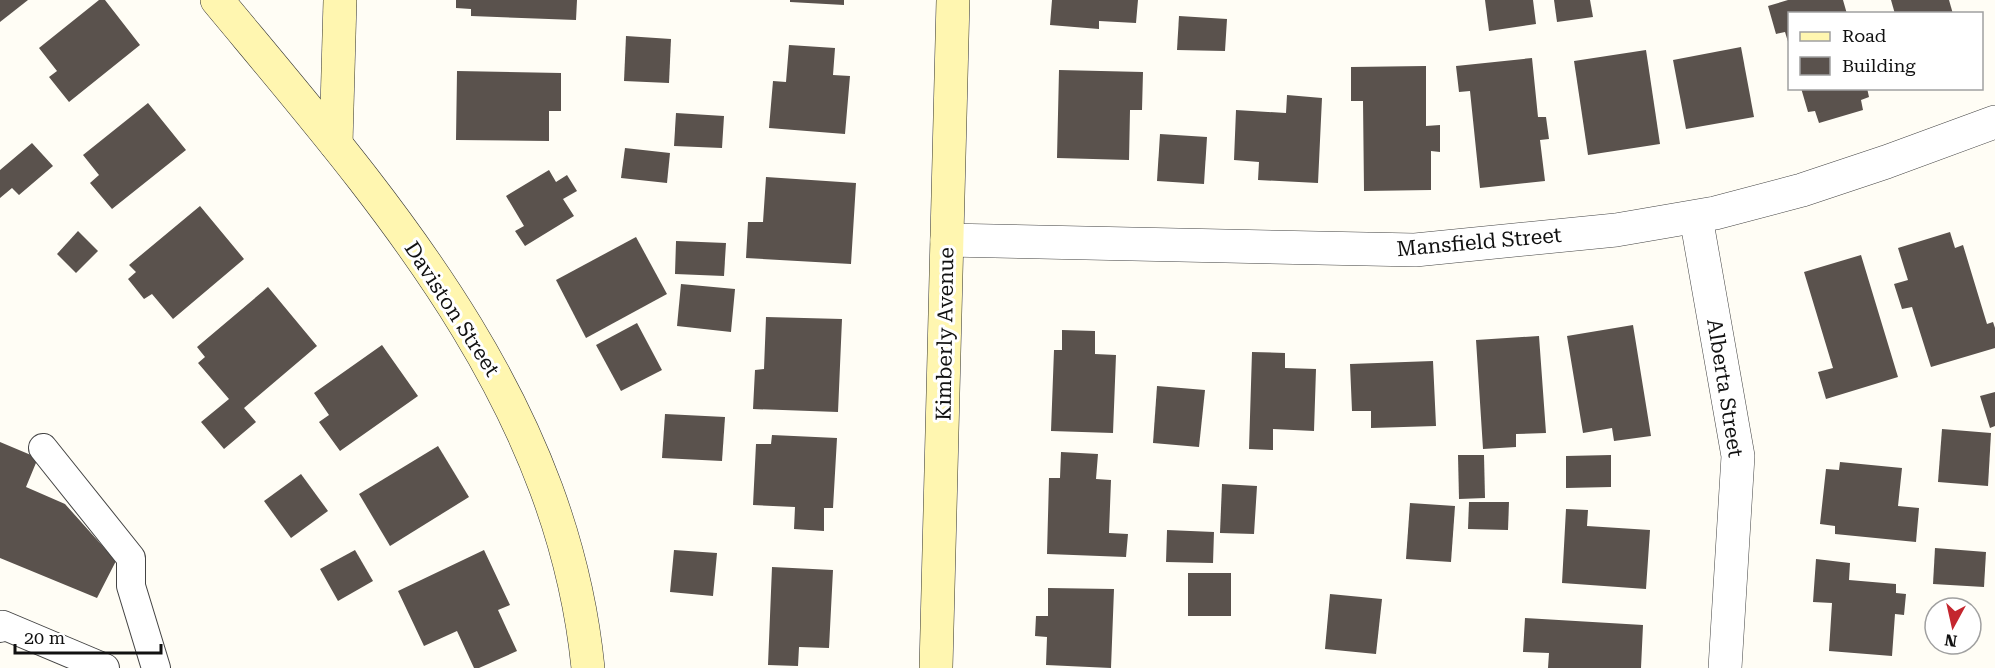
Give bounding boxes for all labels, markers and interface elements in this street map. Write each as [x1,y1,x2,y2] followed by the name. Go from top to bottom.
[1788,12,1983,90] legend
[1842,25,1887,46] text: Road
[1842,55,1916,76] text: Building
[1396,223,1563,261] street label: Mansfield Street
[400,237,505,381] street label: Daviston Street
[931,247,959,421] street label: Kimberly Avenue
[1702,317,1748,459] street label: Alberta Street
[1923,596,1983,656] north arrow
[15,617,160,655] scale bar
[24,627,65,648] text: 20 m
[1944,630,1958,651] text: N

